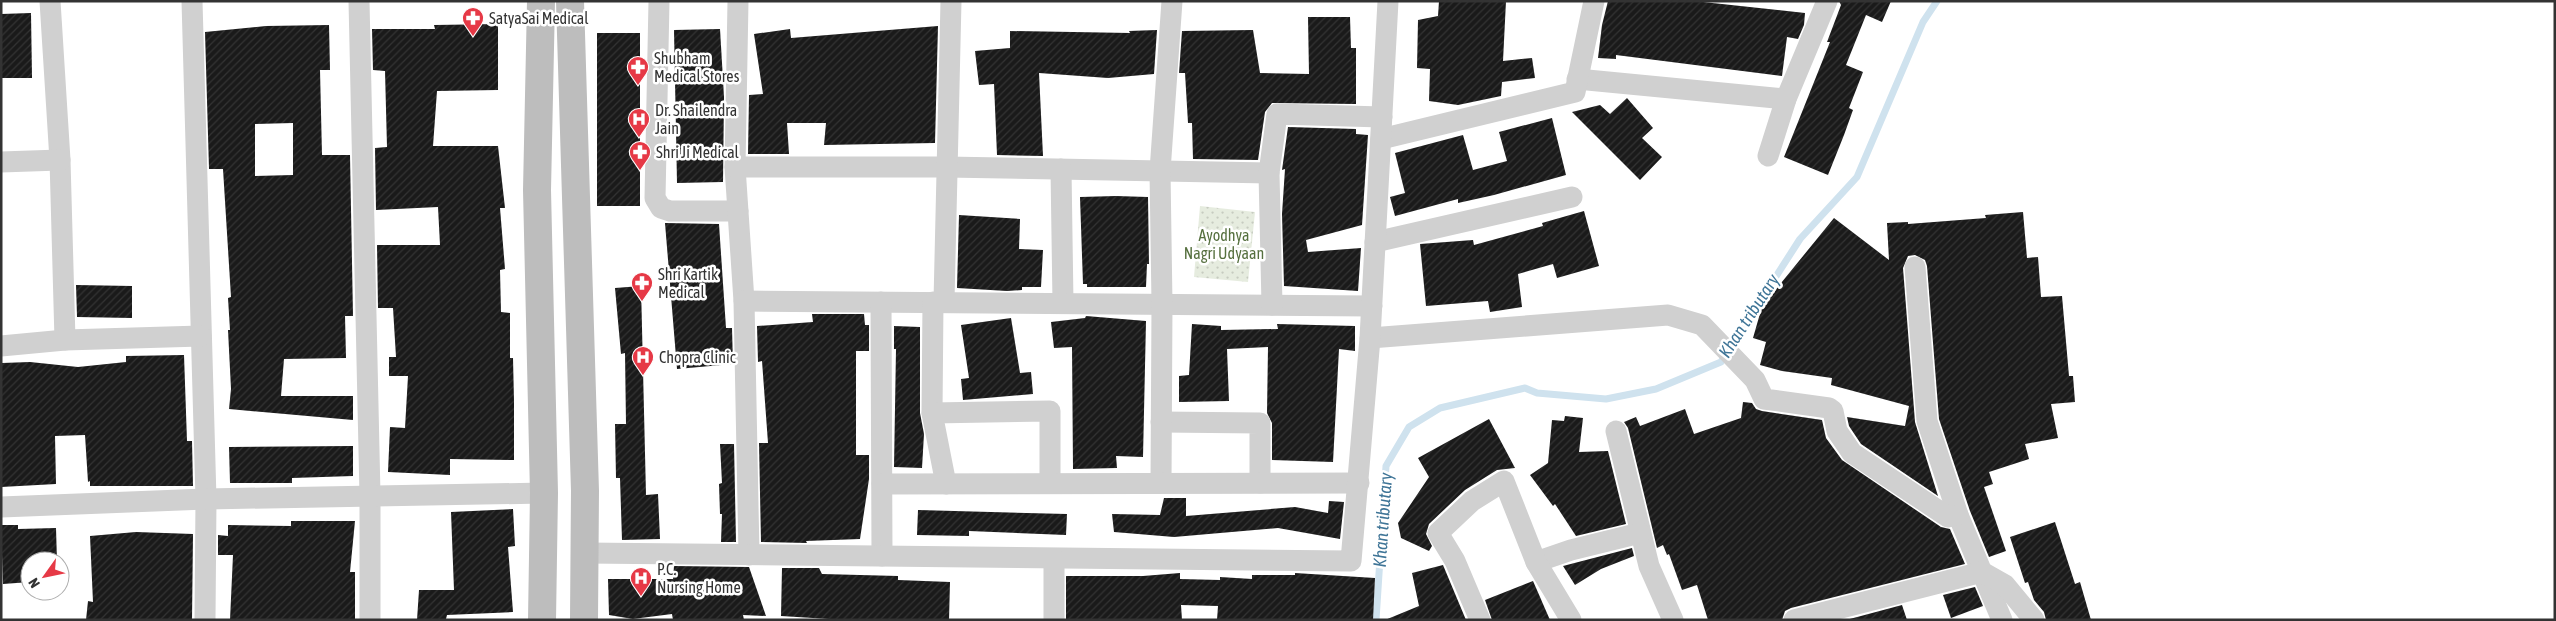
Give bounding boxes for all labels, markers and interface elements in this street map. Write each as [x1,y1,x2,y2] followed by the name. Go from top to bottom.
[461,6,485,37] pharmacy icon: SatyaSai Medical
[489,9,589,28] place label: SatyaSai Medical
[654,49,740,85] place label: Shubham Medical Stores
[626,55,650,86] pharmacy icon: Shubham Medical Stores
[655,101,737,137] place label: Dr. Shailendra Jain
[627,107,651,138] hospital icon: Dr. Shailendra Jain
[628,140,652,171] pharmacy icon: Shri Ji Medical
[656,143,740,161] place label: Shri Ji Medical
[1184,226,1264,263] park label: Ayodhya Nagri Udyaan
[658,265,718,301] place label: Shri Kartik Medical
[1714,270,1784,361] water label: Khan tributary
[630,271,654,302] pharmacy icon: Shri Kartik Medical
[631,345,655,376] hospital icon: Chopra Clinic
[659,348,736,367] place label: Chopra Clinic
[1369,471,1396,568] water label: Khan tributary
[20,551,70,601] north arrow
[657,560,741,597] place label: P.C. Nursing Home
[629,566,653,597] hospital icon: P.C. Nursing Home
[25,575,43,591] text: N

